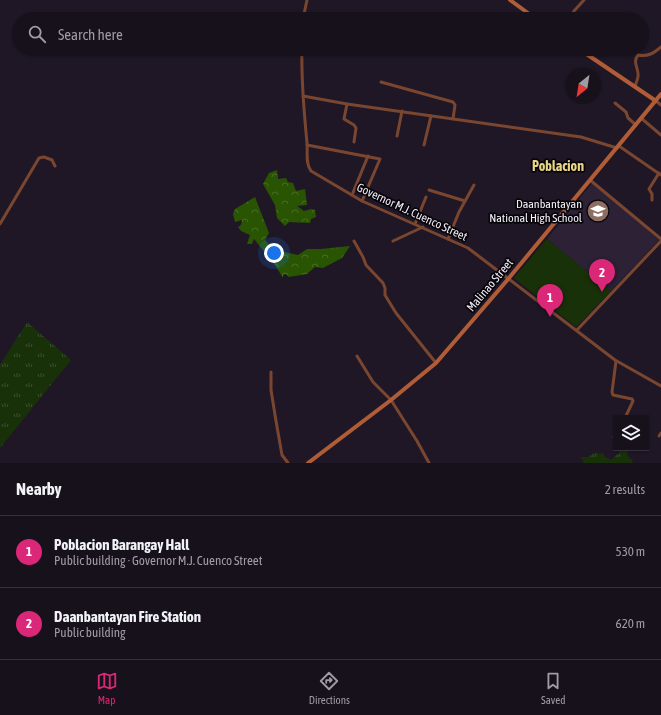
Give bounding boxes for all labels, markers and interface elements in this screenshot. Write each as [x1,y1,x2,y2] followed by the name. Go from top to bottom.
[12,12,649,56] search box
[26,23,48,45] icon: search
[58,26,123,43] text: Search here
[565,68,601,104] north arrow
[532,158,584,174] district label: Poblacion
[354,180,470,244] street label: Governor M.J. Cuenco Street
[489,197,583,225] place label: Daanbantayan National High School
[585,198,611,224] school or university icon: Daanbantayan National High School
[264,243,284,263] your location
[464,255,516,314] street label: Malinao Street
[589,259,615,292] pin: 2
[537,284,563,317] pin: 1
[613,415,649,451] map controls
[613,415,649,451] button: layers
[16,479,62,499] text: Nearby
[605,482,645,497] text: 2 results
[54,536,189,553] text: Poblacion Barangay Hall
[26,544,32,559] text: 1
[616,544,645,559] text: 530 m
[54,553,262,568] text: Public building · Governor M.J. Cuenco Street
[54,608,201,625] text: Daanbantayan Fire Station
[26,616,32,631] text: 2
[616,616,645,631] text: 620 m
[54,625,126,640] text: Public building
[96,670,118,706] tab: Map
[309,670,350,706] tab: Directions
[541,670,565,706] tab: Saved

